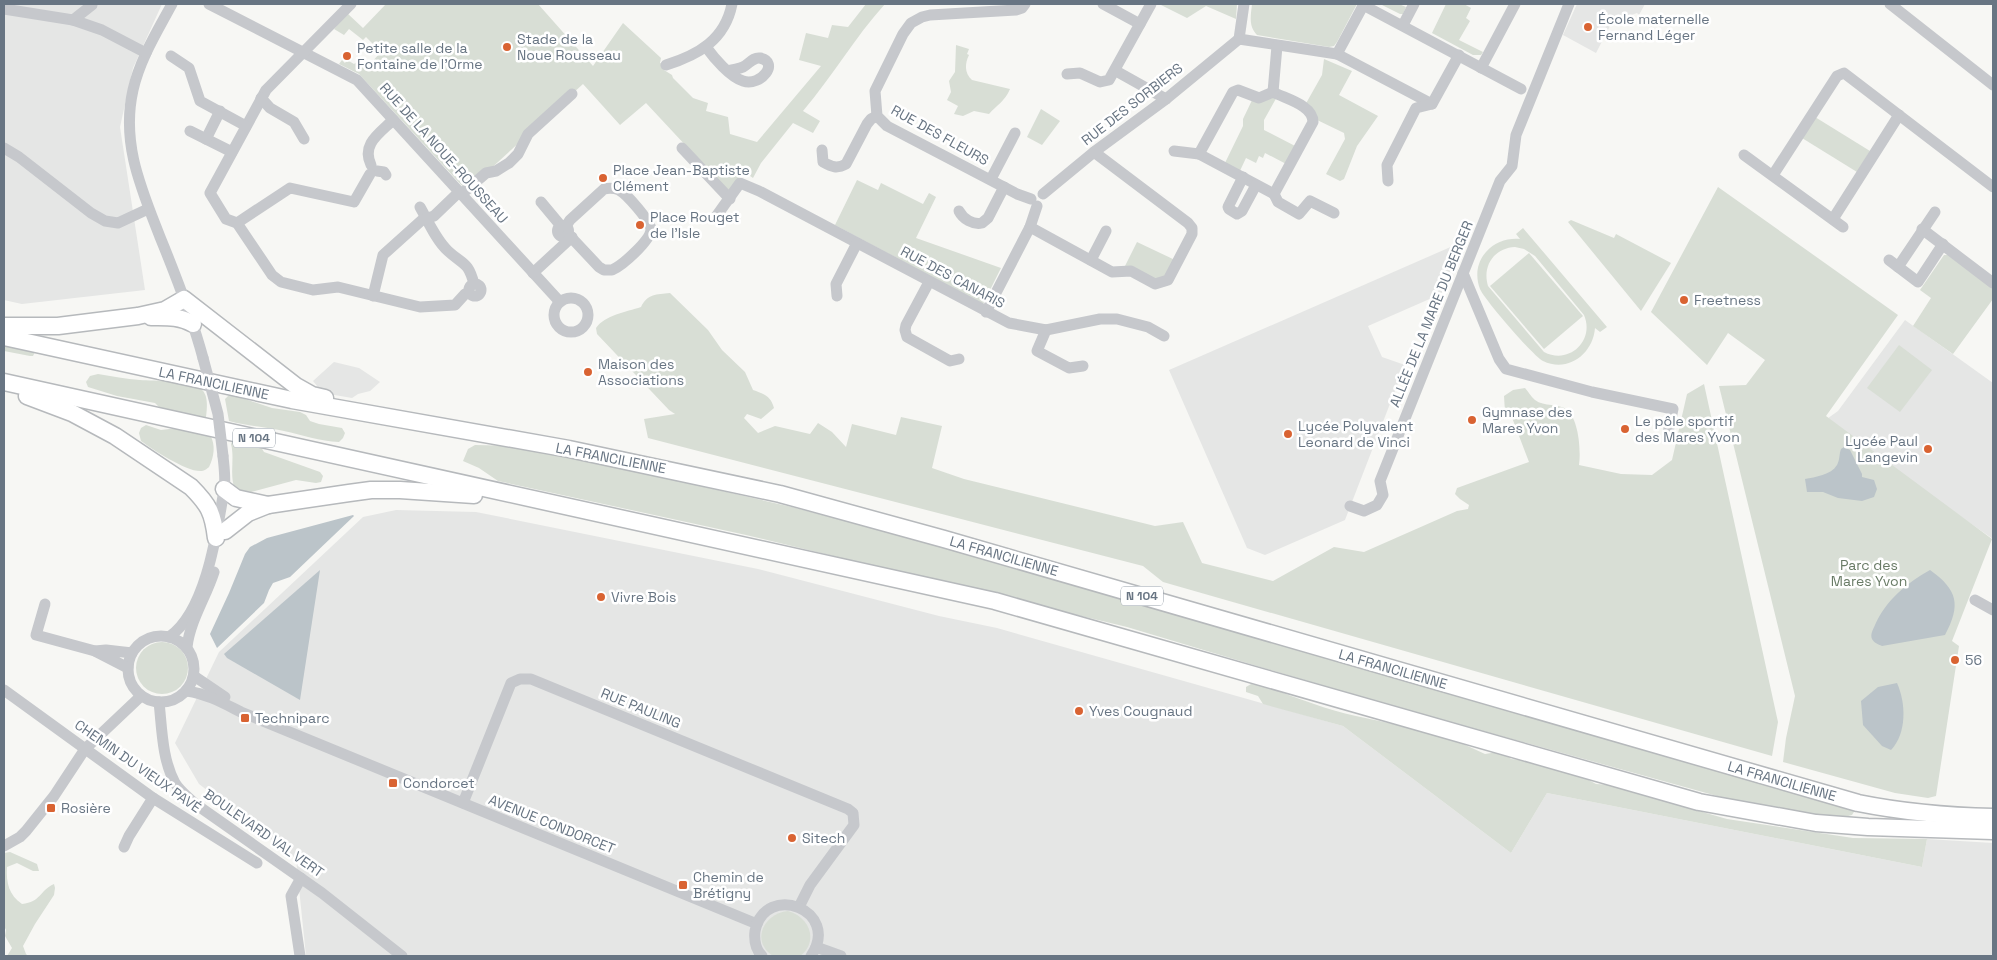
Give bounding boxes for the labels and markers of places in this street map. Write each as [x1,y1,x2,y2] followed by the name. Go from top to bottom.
[1598,10,1710,44] place label: École maternelle Fernand Léger
[1582,21,1594,33] marker: École maternelle Fernand Léger
[517,30,621,64] place label: Stade de la Noue Rousseau
[357,39,483,73] place label: Petite salle de la Fontaine de l'Orme
[501,41,513,53] marker: Stade de la Noue Rousseau
[341,50,353,62] marker: Petite salle de la Fontaine de l'Orme
[613,161,750,195] place label: Place Jean-Baptiste Clément
[597,172,609,184] marker: Place Jean-Baptiste Clément
[650,208,739,242] place label: Place Rouget de l'Isle
[634,219,646,231] marker: Place Rouget de l'Isle
[1694,291,1761,309] place label: Freetness
[1678,294,1690,306] marker: Freetness
[598,355,684,389] place label: Maison des Associations
[582,366,594,378] marker: Maison des Associations
[1482,403,1572,437] place label: Gymnase des Mares Yvon
[1635,412,1740,446] place label: Le pôle sportif des Mares Yvon
[1466,414,1478,426] marker: Gymnase des Mares Yvon
[1298,417,1413,451] place label: Lycée Polyvalent Leonard de Vinci
[1619,423,1631,435] marker: Le pôle sportif des Mares Yvon
[1282,428,1294,440] marker: Lycée Polyvalent Leonard de Vinci
[1845,432,1918,466] place label: Lycée Paul Langevin
[1922,443,1934,455] marker: Lycée Paul Langevin
[611,588,676,606] place label: Vivre Bois
[595,591,607,603] marker: Vivre Bois
[1965,651,1982,669] place label: 56
[1949,654,1961,666] marker: 56
[1089,702,1192,720] place label: Yves Cougnaud
[1073,705,1085,717] marker: Yves Cougnaud
[255,709,330,727] place label: Techniparc
[239,712,251,724] marker: Techniparc
[403,774,475,792] place label: Condorcet
[387,777,399,789] marker: Condorcet
[61,799,111,817] place label: Rosière
[45,802,57,814] marker: Rosière
[802,829,845,847] place label: Sitech
[786,832,798,844] marker: Sitech
[693,868,764,902] place label: Chemin de Brétigny
[677,879,689,891] marker: Chemin de Brétigny

